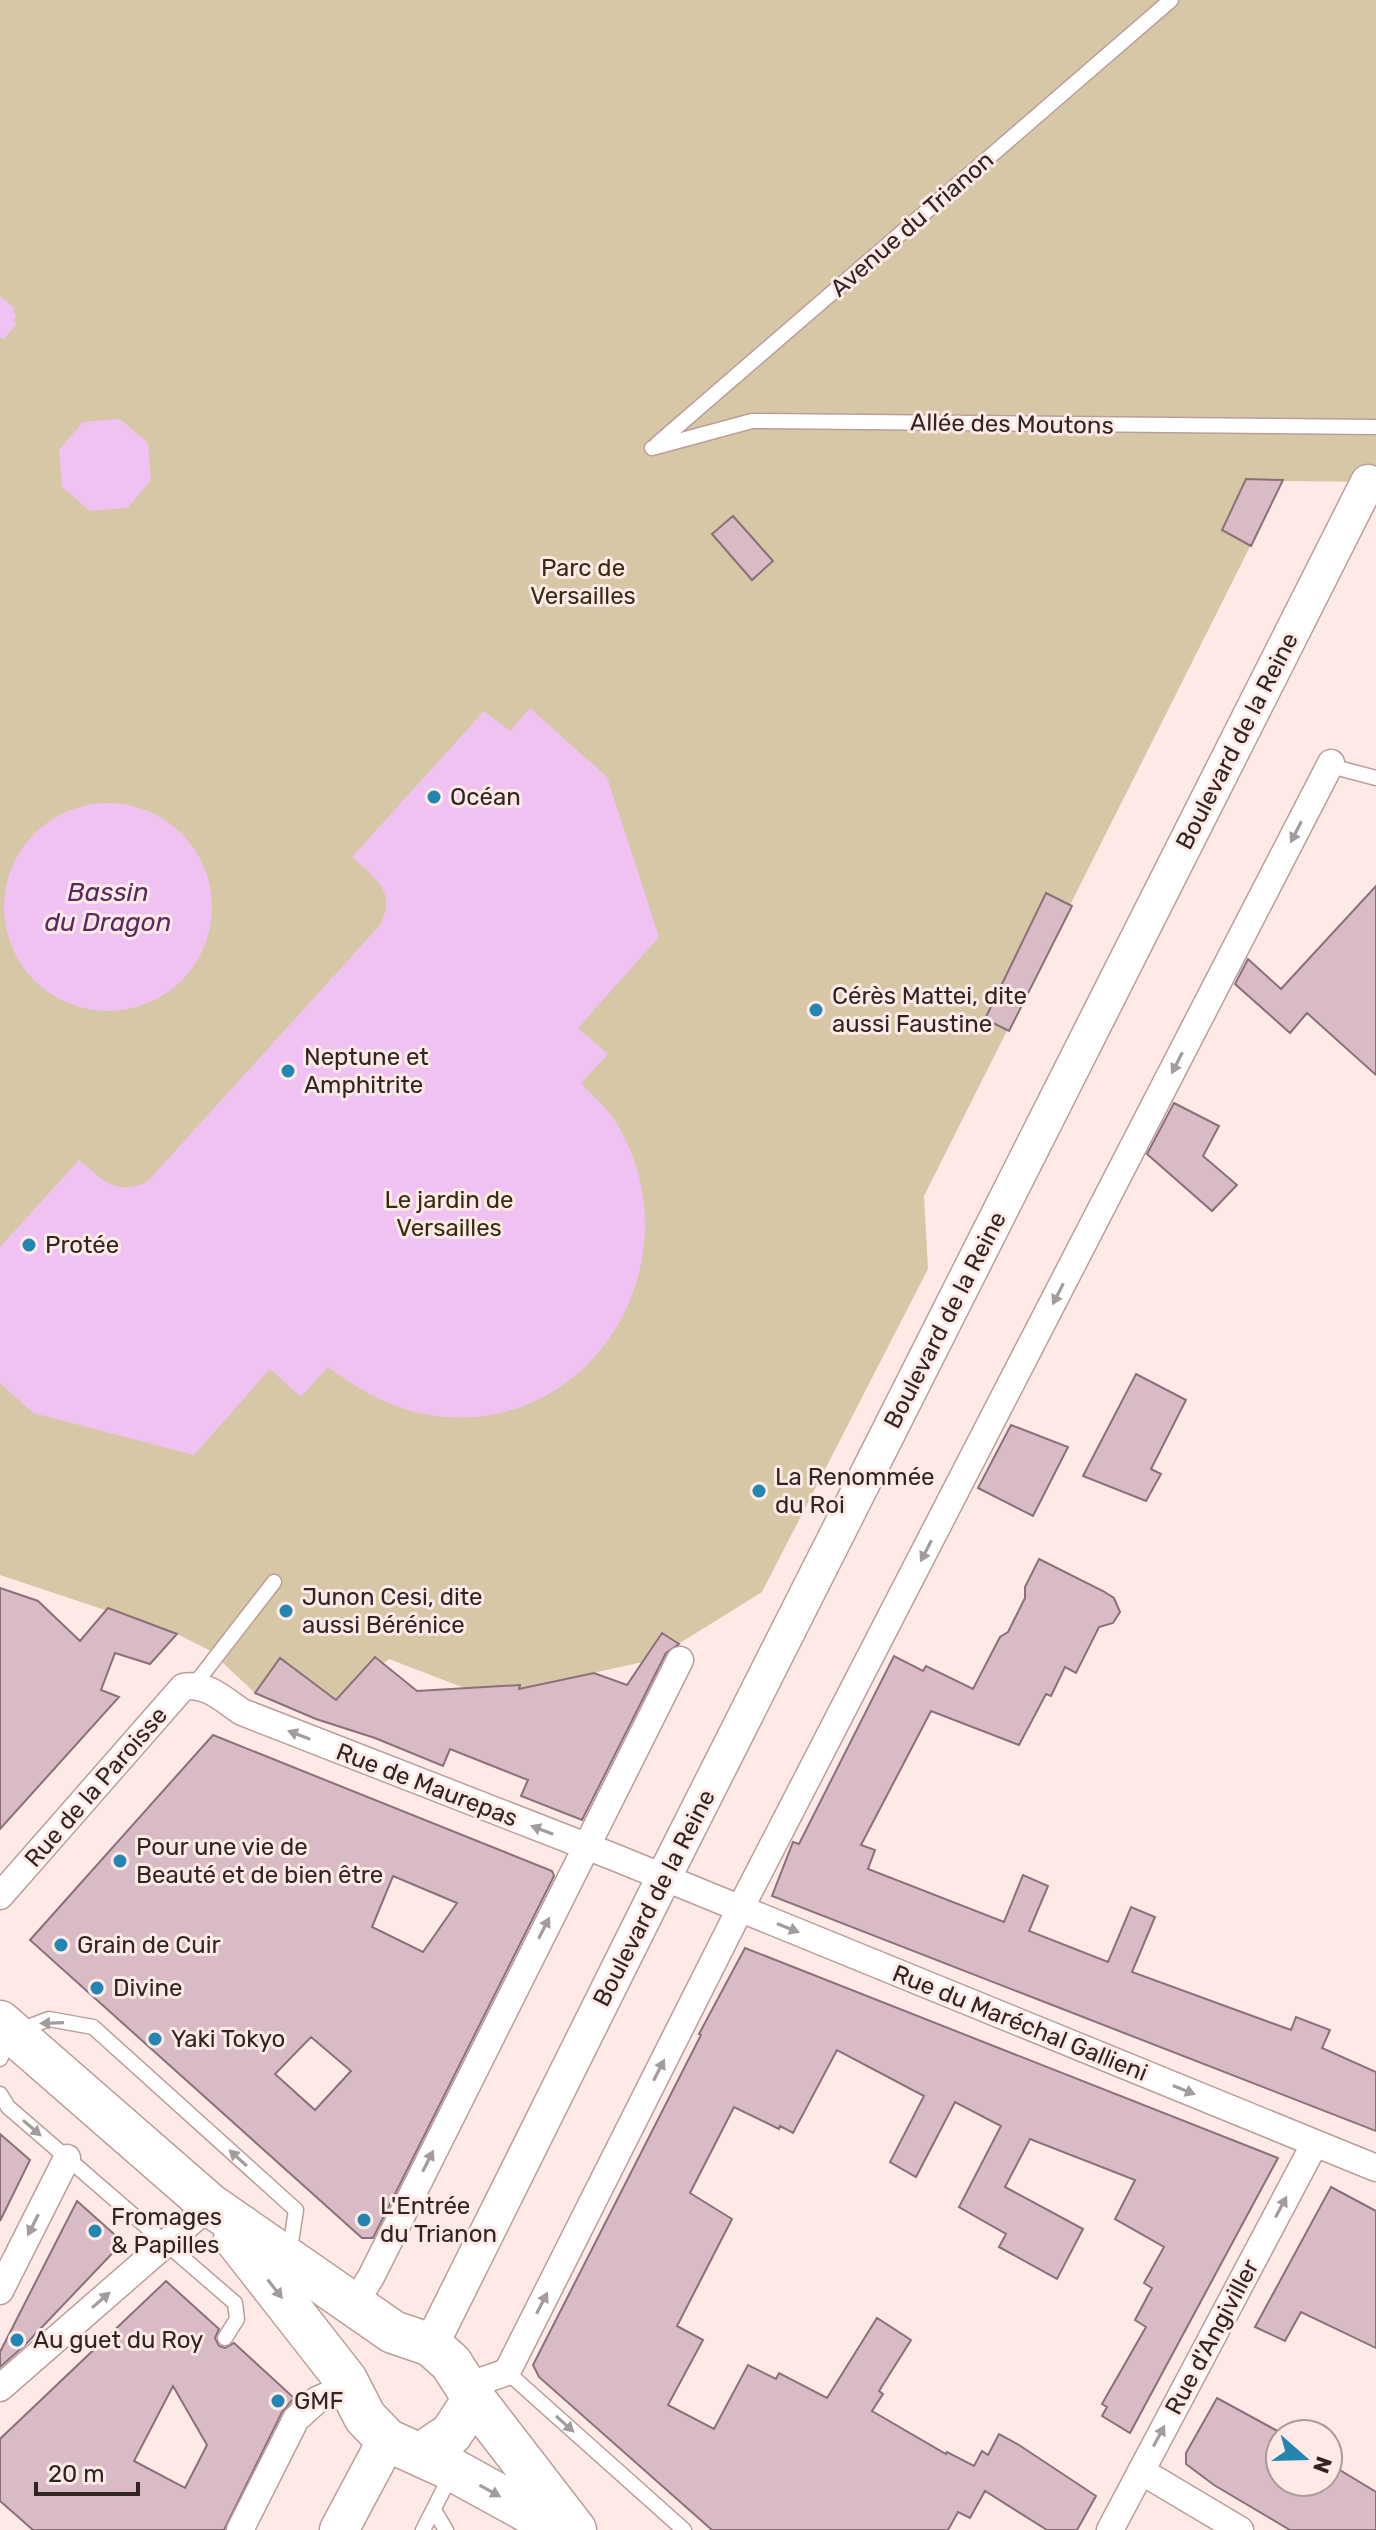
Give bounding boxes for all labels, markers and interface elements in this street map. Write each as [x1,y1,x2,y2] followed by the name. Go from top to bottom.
[825,146,999,302] street label: Avenue du Trianon
[910,408,1114,440] street label: Allée des Moutons
[530,554,636,610] park label: Parc de Versailles
[1170,628,1304,854] street label: Boulevard de la Reine
[450,783,521,811] place label: Océan
[425,788,443,806] marker: Océan
[1289,821,1303,843] one-way arrow
[45,877,171,938] water label: Bassin du Dragon
[832,982,1027,1038] place label: Cérès Mattei, dite aussi Faustine
[807,1001,825,1019] marker: Cérès Mattei, dite aussi Faustine
[304,1043,429,1099] place label: Neptune et Amphitrite
[1170,1052,1183,1075] one-way arrow
[279,1062,297,1080] marker: Neptune et Amphitrite
[384,1186,514,1242] park label: Le jardin de Versailles
[878,1207,1012,1433] street label: Boulevard de la Reine
[45,1231,119,1259] place label: Protée
[20,1236,38,1254] marker: Protée
[1051,1283,1064,1306] one-way arrow
[775,1463,935,1519] place label: La Renommée du Roi
[750,1482,768,1500] marker: La Renommée du Roi
[920,1539,933,1562] one-way arrow
[302,1583,483,1639] place label: Junon Cesi, dite aussi Bérénice
[277,1602,295,1620] marker: Junon Cesi, dite aussi Bérénice
[19,1701,173,1873] street label: Rue de la Paroisse
[287,1728,311,1741] one-way arrow
[332,1738,522,1832] street label: Rue de Maurepas
[587,1785,721,2011] street label: Boulevard de la Reine
[529,1823,553,1836] one-way arrow
[136,1833,383,1889] place label: Pour une vie de Beauté et de bien être
[111,1852,129,1870] marker: Pour une vie de Beauté et de bien être
[537,1917,551,1940] one-way arrow
[776,1922,800,1935] one-way arrow
[77,1931,221,1959] place label: Grain de Cuir
[52,1936,70,1954] marker: Grain de Cuir
[888,1959,1152,2087] street label: Rue du Maréchal Gallieni
[113,1974,182,2002] place label: Divine
[88,1979,106,1997] marker: Divine
[38,2016,64,2029] one-way arrow
[171,2025,285,2053] place label: Yaki Tokyo
[146,2030,164,2048] marker: Yaki Tokyo
[652,2059,665,2082] one-way arrow
[1172,2083,1196,2096] one-way arrow
[22,2118,41,2136] one-way arrow
[421,2149,435,2172] one-way arrow
[229,2150,249,2167] one-way arrow
[380,2192,497,2248] place label: L'Entrée du Trianon
[1275,2195,1288,2218] one-way arrow
[111,2203,222,2259] place label: Fromages & Papilles
[355,2211,373,2229] marker: L'Entrée du Trianon
[27,2213,40,2236] one-way arrow
[86,2222,104,2240] marker: Fromages & Papilles
[1159,2255,1265,2419] street label: Rue d'Angiviller
[266,2279,283,2299] one-way arrow
[535,2291,548,2314] one-way arrow
[91,2292,111,2310] one-way arrow
[33,2326,203,2354] place label: Au guet du Roy
[8,2331,26,2349] marker: Au guet du Roy
[294,2387,343,2415] place label: GMF
[269,2392,287,2410] marker: GMF
[555,2415,574,2433] one-way arrow
[1264,2418,1344,2498] north arrow
[1153,2425,1166,2448] one-way arrow
[36,2446,138,2496] scale bar
[1307,2453,1338,2477] text: N
[48,2460,105,2488] text: 20 m
[478,2484,501,2498] one-way arrow

